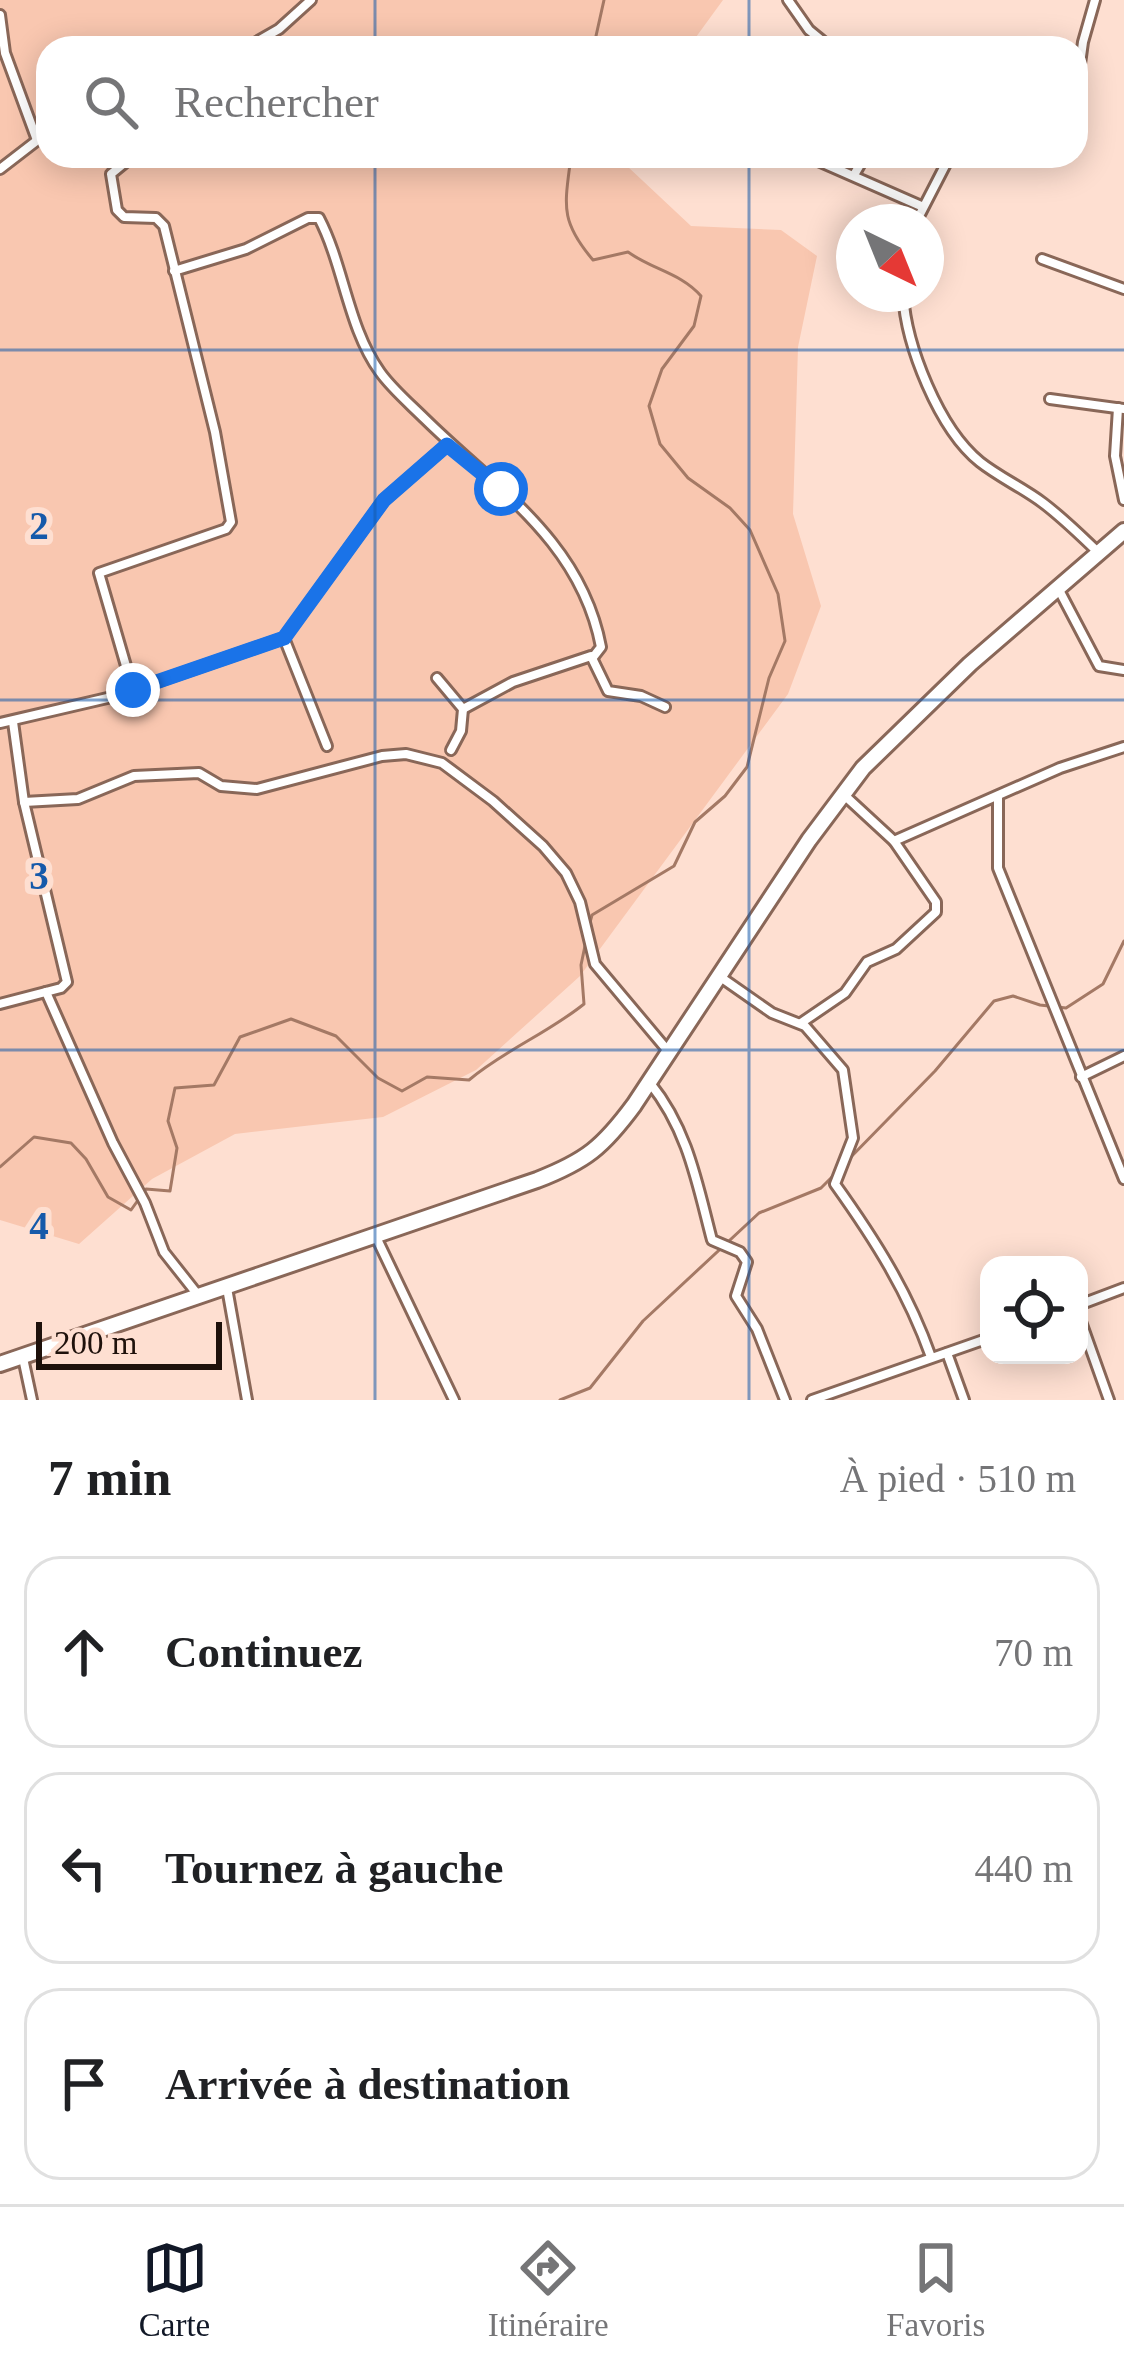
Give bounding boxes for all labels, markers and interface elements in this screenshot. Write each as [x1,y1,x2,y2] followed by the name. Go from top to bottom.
[36,36,1088,168] search box
[78,69,144,135] icon: search
[174,77,379,127] text: Rechercher
[836,204,944,312] north arrow
[474,462,528,516] route start
[29,504,49,547] text: 2
[106,663,160,717] route end
[29,854,49,897] text: 3
[29,1204,49,1247] text: 4
[980,1256,1088,1364] map controls
[980,1256,1088,1364] button: locate
[36,1316,222,1369] scale bar
[54,1325,137,1361] text: 200 m
[48,1450,171,1506] text: 7 min
[840,1457,1076,1500] text: À pied · 510 m
[51,1619,117,1685] icon: ahead
[165,1627,363,1677] text: Continuez
[994,1631,1073,1674] text: 70 m
[51,1835,117,1901] icon: left
[165,1843,503,1893] text: Tournez à gauche
[974,1847,1073,1890] text: 440 m
[51,2051,117,2117] icon: arrive
[165,2059,570,2109] text: Arrivée à destination
[139,2235,210,2344] tab: Carte
[488,2235,609,2344] tab: Itinéraire
[886,2235,985,2344] tab: Favoris

